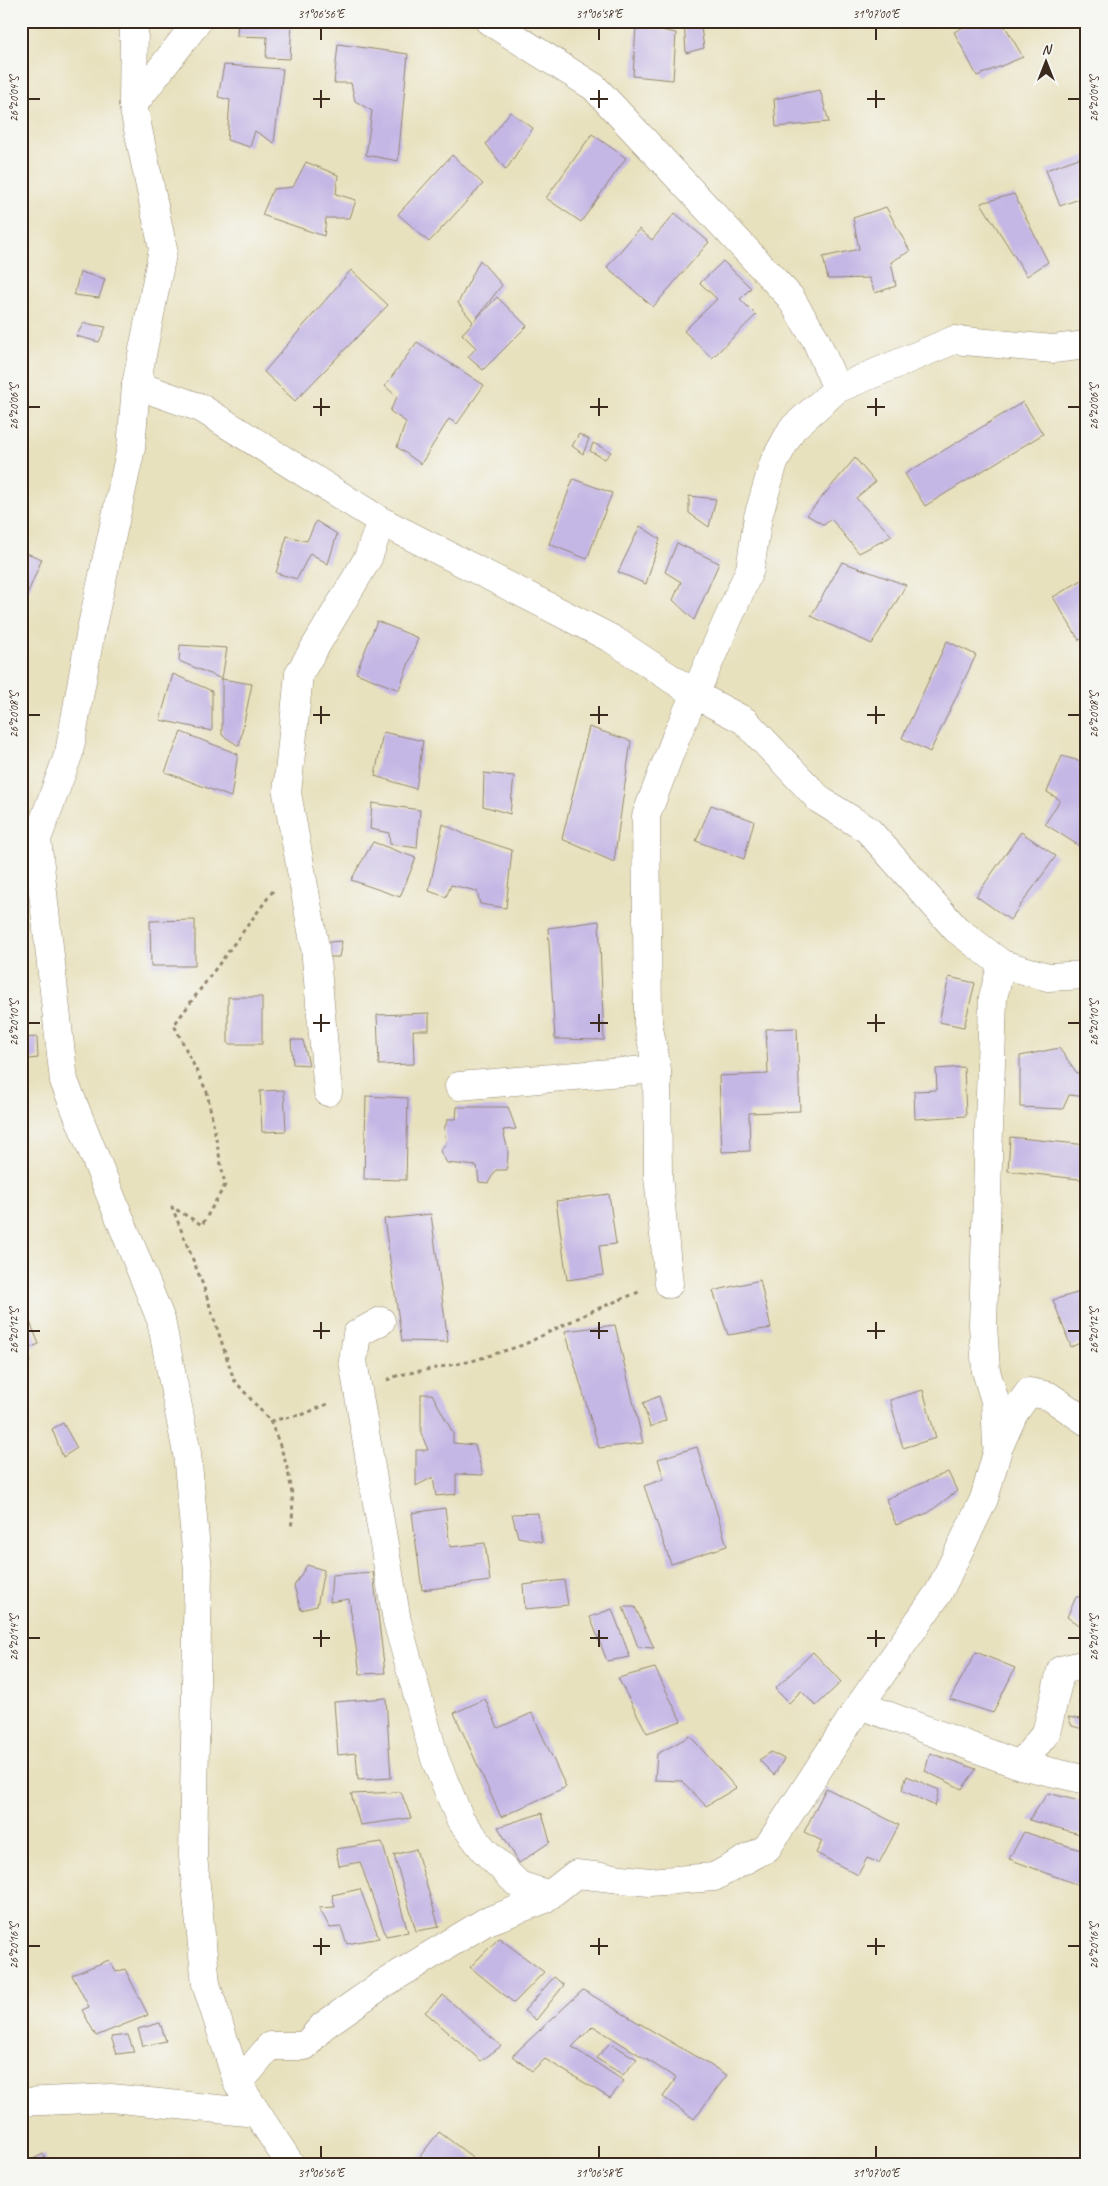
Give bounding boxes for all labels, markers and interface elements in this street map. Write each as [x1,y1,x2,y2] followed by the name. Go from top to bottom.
[298,6,346,22] text: 31°06'56"E
[576,6,624,22] text: 31°06'58"E
[853,6,901,22] text: 31°07'00"E
[1020,38,1070,88] north arrow
[1042,41,1053,58] text: N
[6,74,22,122] text: 26°20'04"S
[1086,74,1102,122] text: 26°20'04"S
[6,382,22,430] text: 26°20'06"S
[1086,382,1102,430] text: 26°20'06"S
[6,690,22,738] text: 26°20'08"S
[1086,690,1102,738] text: 26°20'08"S
[6,998,22,1046] text: 26°20'10"S
[1086,998,1102,1046] text: 26°20'10"S
[6,1306,22,1354] text: 26°20'12"S
[1086,1306,1102,1354] text: 26°20'12"S
[6,1613,22,1661] text: 26°20'14"S
[1086,1613,1102,1661] text: 26°20'14"S
[6,1921,22,1969] text: 26°20'16"S
[1086,1921,1102,1969] text: 26°20'16"S
[298,2165,346,2181] text: 31°06'56"E
[576,2165,624,2181] text: 31°06'58"E
[853,2165,901,2181] text: 31°07'00"E

